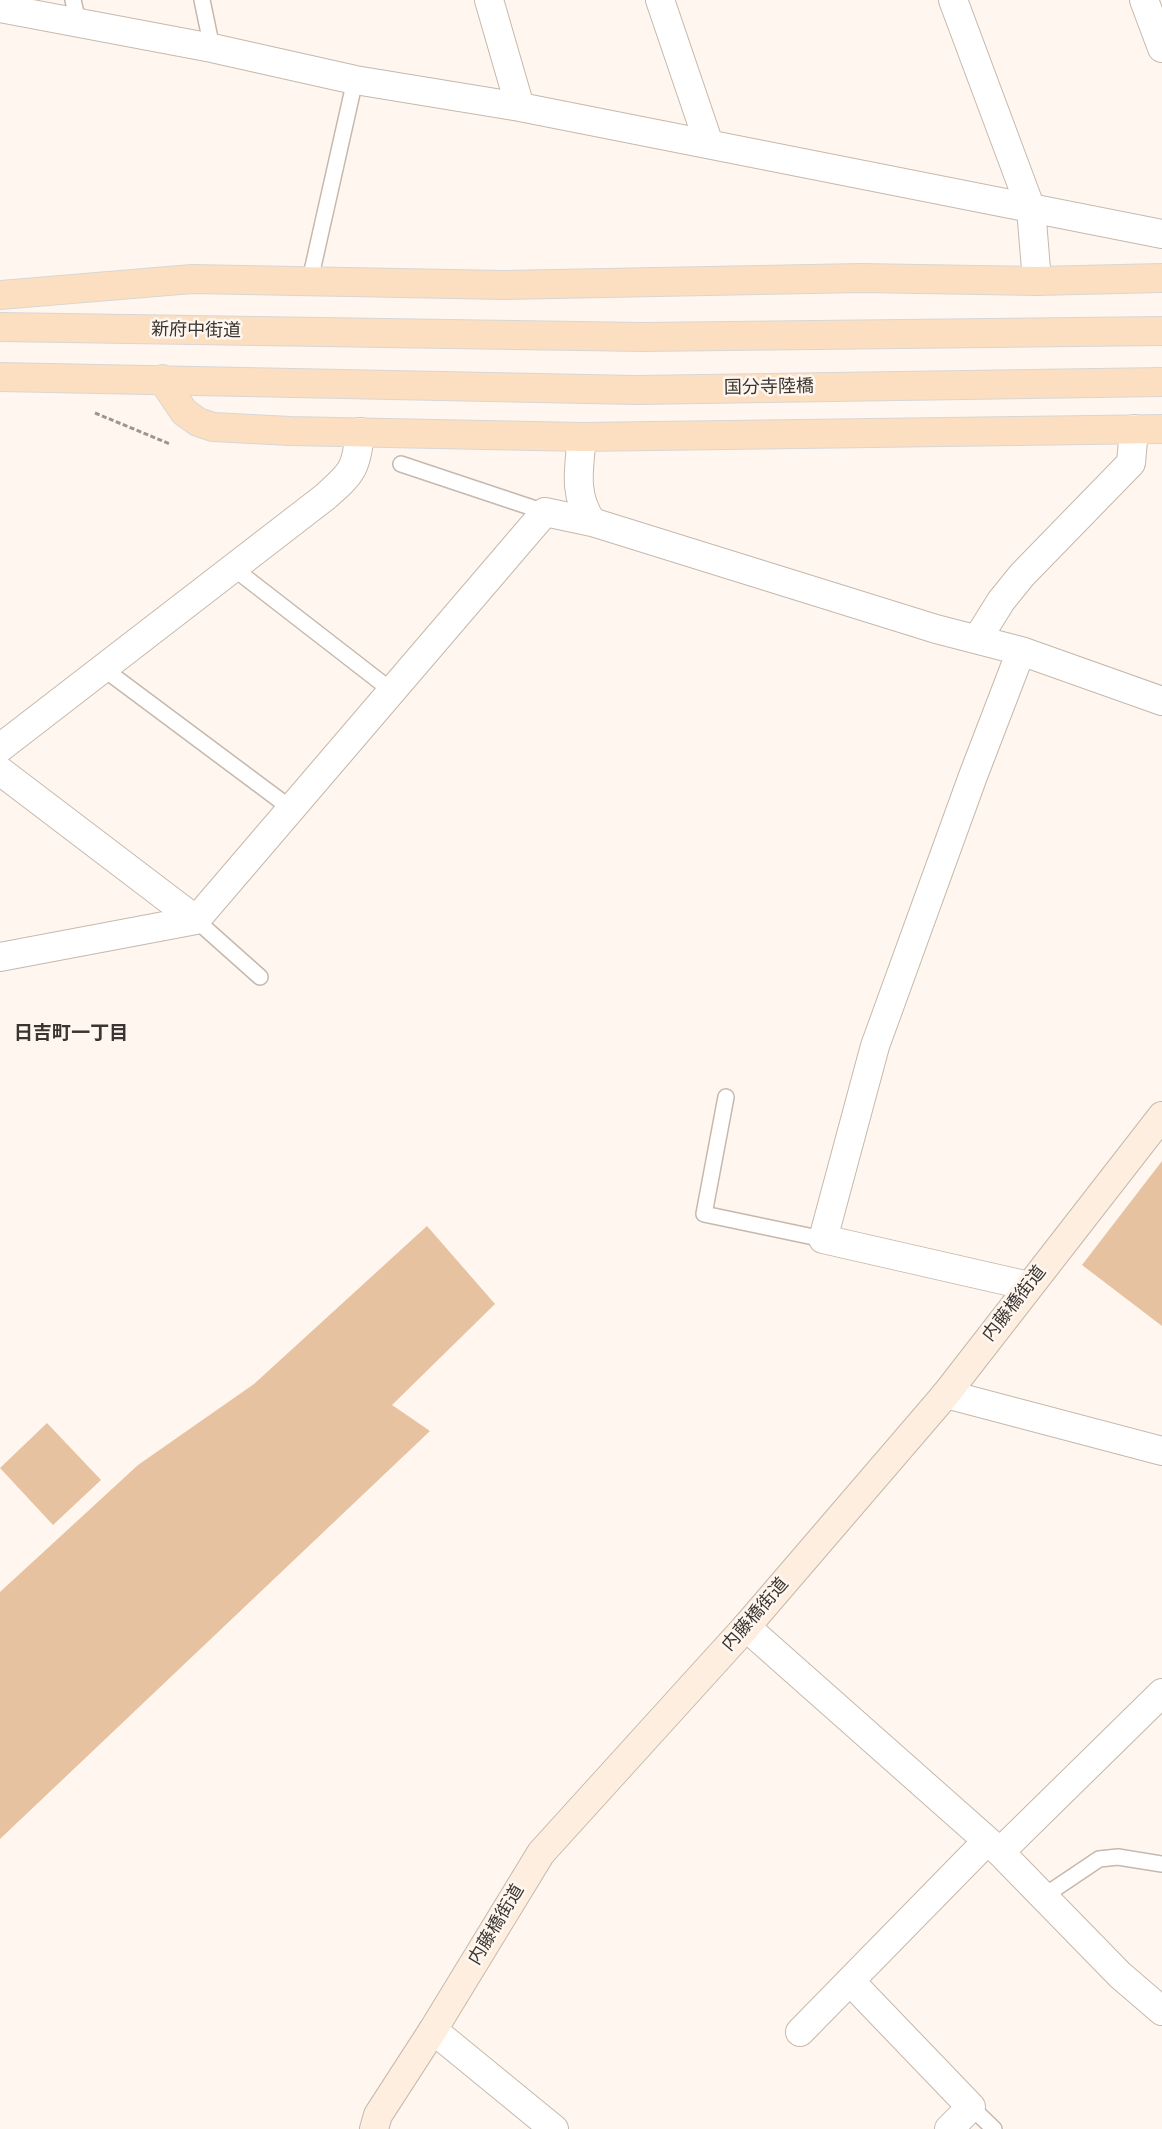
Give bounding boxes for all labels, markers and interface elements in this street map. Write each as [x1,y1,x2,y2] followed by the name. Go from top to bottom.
[151,319,241,343] street label: 新府中街道
[724,376,814,400] street label: 国分寺陸橋
[14,1023,128,1045] district label: 日吉町一丁目
[979,1262,1051,1346] street label: 内藤橋街道
[718,1574,794,1656] street label: 内藤橋街道
[465,1881,529,1969] street label: 内藤橋街道

